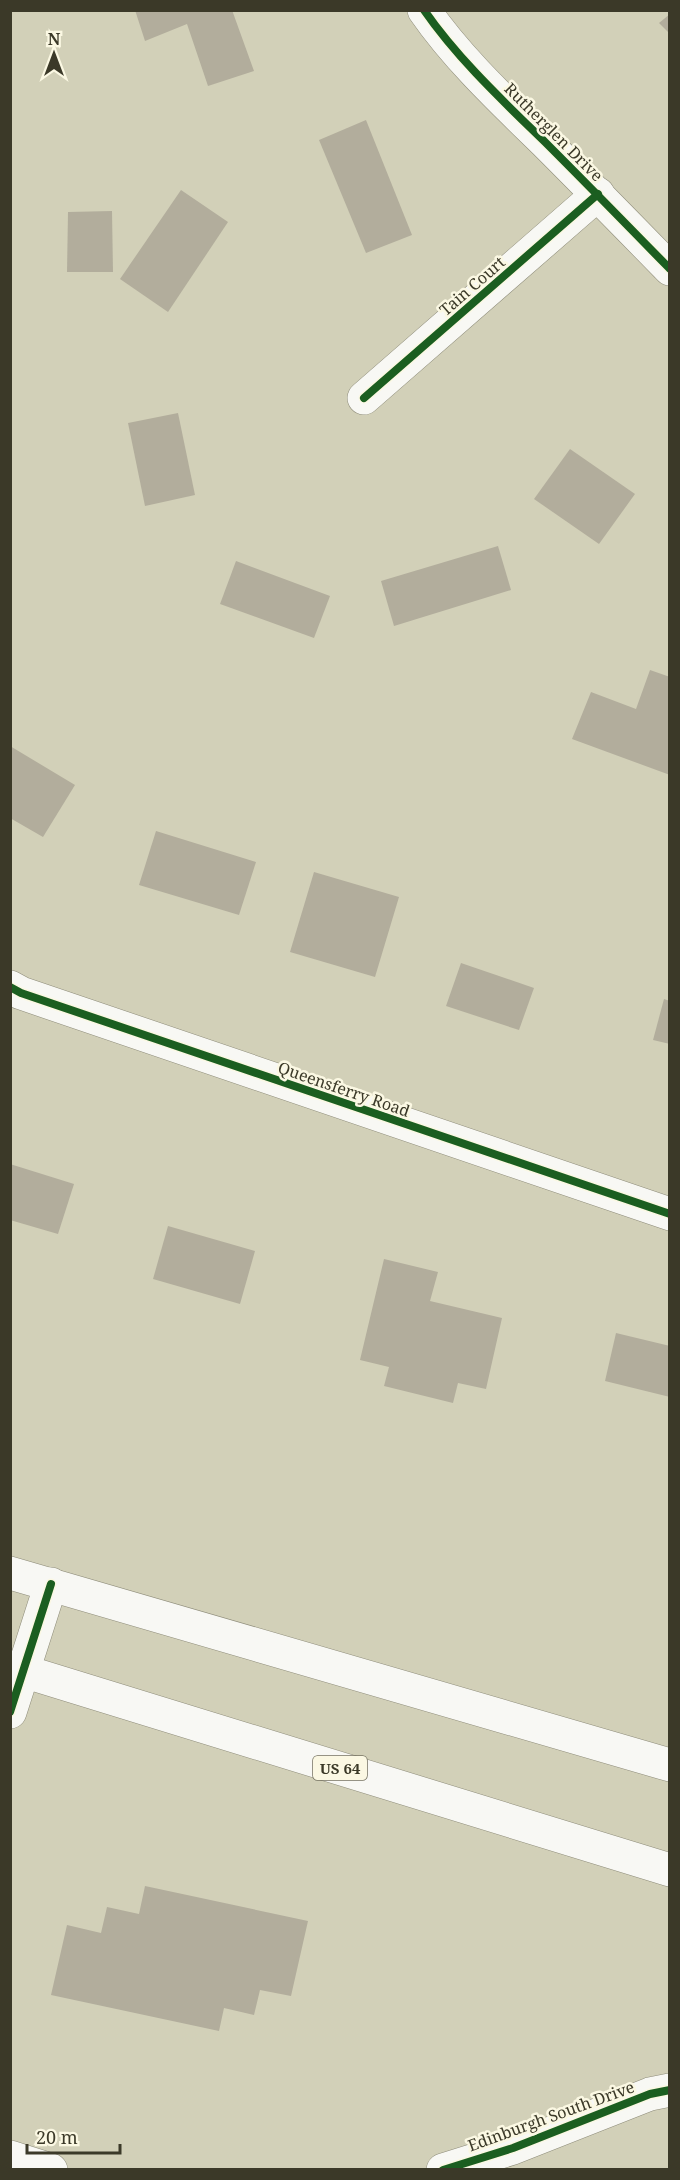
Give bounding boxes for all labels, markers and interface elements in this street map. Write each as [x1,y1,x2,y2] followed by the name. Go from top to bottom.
[24,24,84,84] north arrow
[48,28,61,50] text: N
[500,78,608,186] street label: Rutherglen Drive
[434,251,510,321] street label: Tain Court
[275,1056,413,1122] street label: Queensferry Road
[313,1756,367,1780] road number: US 64
[465,2076,637,2156] street label: Edinburgh South Drive
[27,2117,120,2155] scale bar
[36,2125,78,2149] text: 20 m

